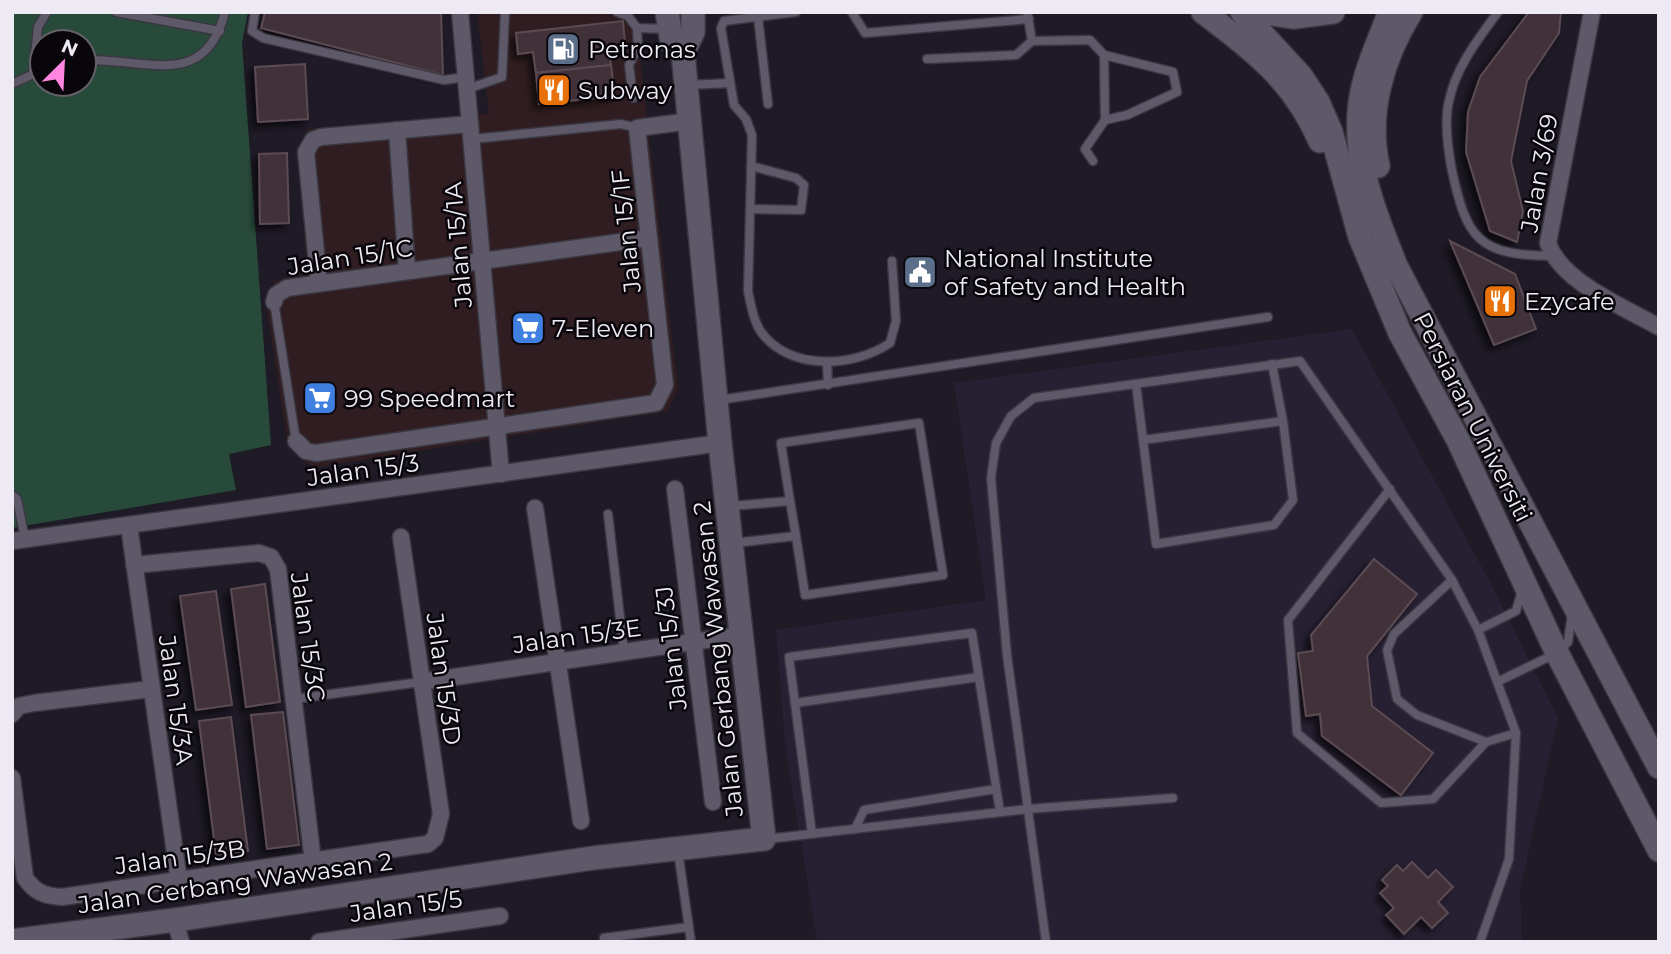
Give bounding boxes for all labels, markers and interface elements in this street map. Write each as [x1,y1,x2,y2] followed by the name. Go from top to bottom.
[28,28,98,98] north arrow
[544,30,582,68] fuel station icon: Petronas
[58,34,81,62] text: N
[588,35,696,64] place label: Petronas
[535,71,573,109] restaurant icon: Subway
[578,76,672,105] place label: Subway
[1514,112,1564,235] street label: Jalan 3/69
[605,168,647,295] street label: Jalan 15/1F
[438,180,478,310] street label: Jalan 15/1A
[285,233,414,281] street label: Jalan 15/1C
[944,244,1186,301] place label: National Institute of Safety and Health
[901,253,939,291] public building icon: National Institute of Safety and Health
[1481,282,1519,320] restaurant icon: Ezycafe
[1524,287,1614,316] place label: Ezycafe
[1408,307,1538,527] street label: Persiaran Universiti
[509,309,547,347] supermarket icon: 7-Eleven
[552,314,654,343] place label: 7-Eleven
[301,379,339,417] supermarket icon: 99 Speedmart
[344,384,515,413] place label: 99 Speedmart
[304,448,421,492] street label: Jalan 15/3
[687,500,749,819] street label: Jalan Gerbang Wawasan 2
[284,570,331,703] street label: Jalan 15/3C
[649,584,693,713] street label: Jalan 15/3J
[420,610,468,747] street label: Jalan 15/3D
[510,613,643,659] street label: Jalan 15/3E
[152,632,200,767] street label: Jalan 15/3A
[112,834,247,881] street label: Jalan 15/3B
[75,847,394,920] street label: Jalan Gerbang Wawasan 2
[347,884,464,928] street label: Jalan 15/5

